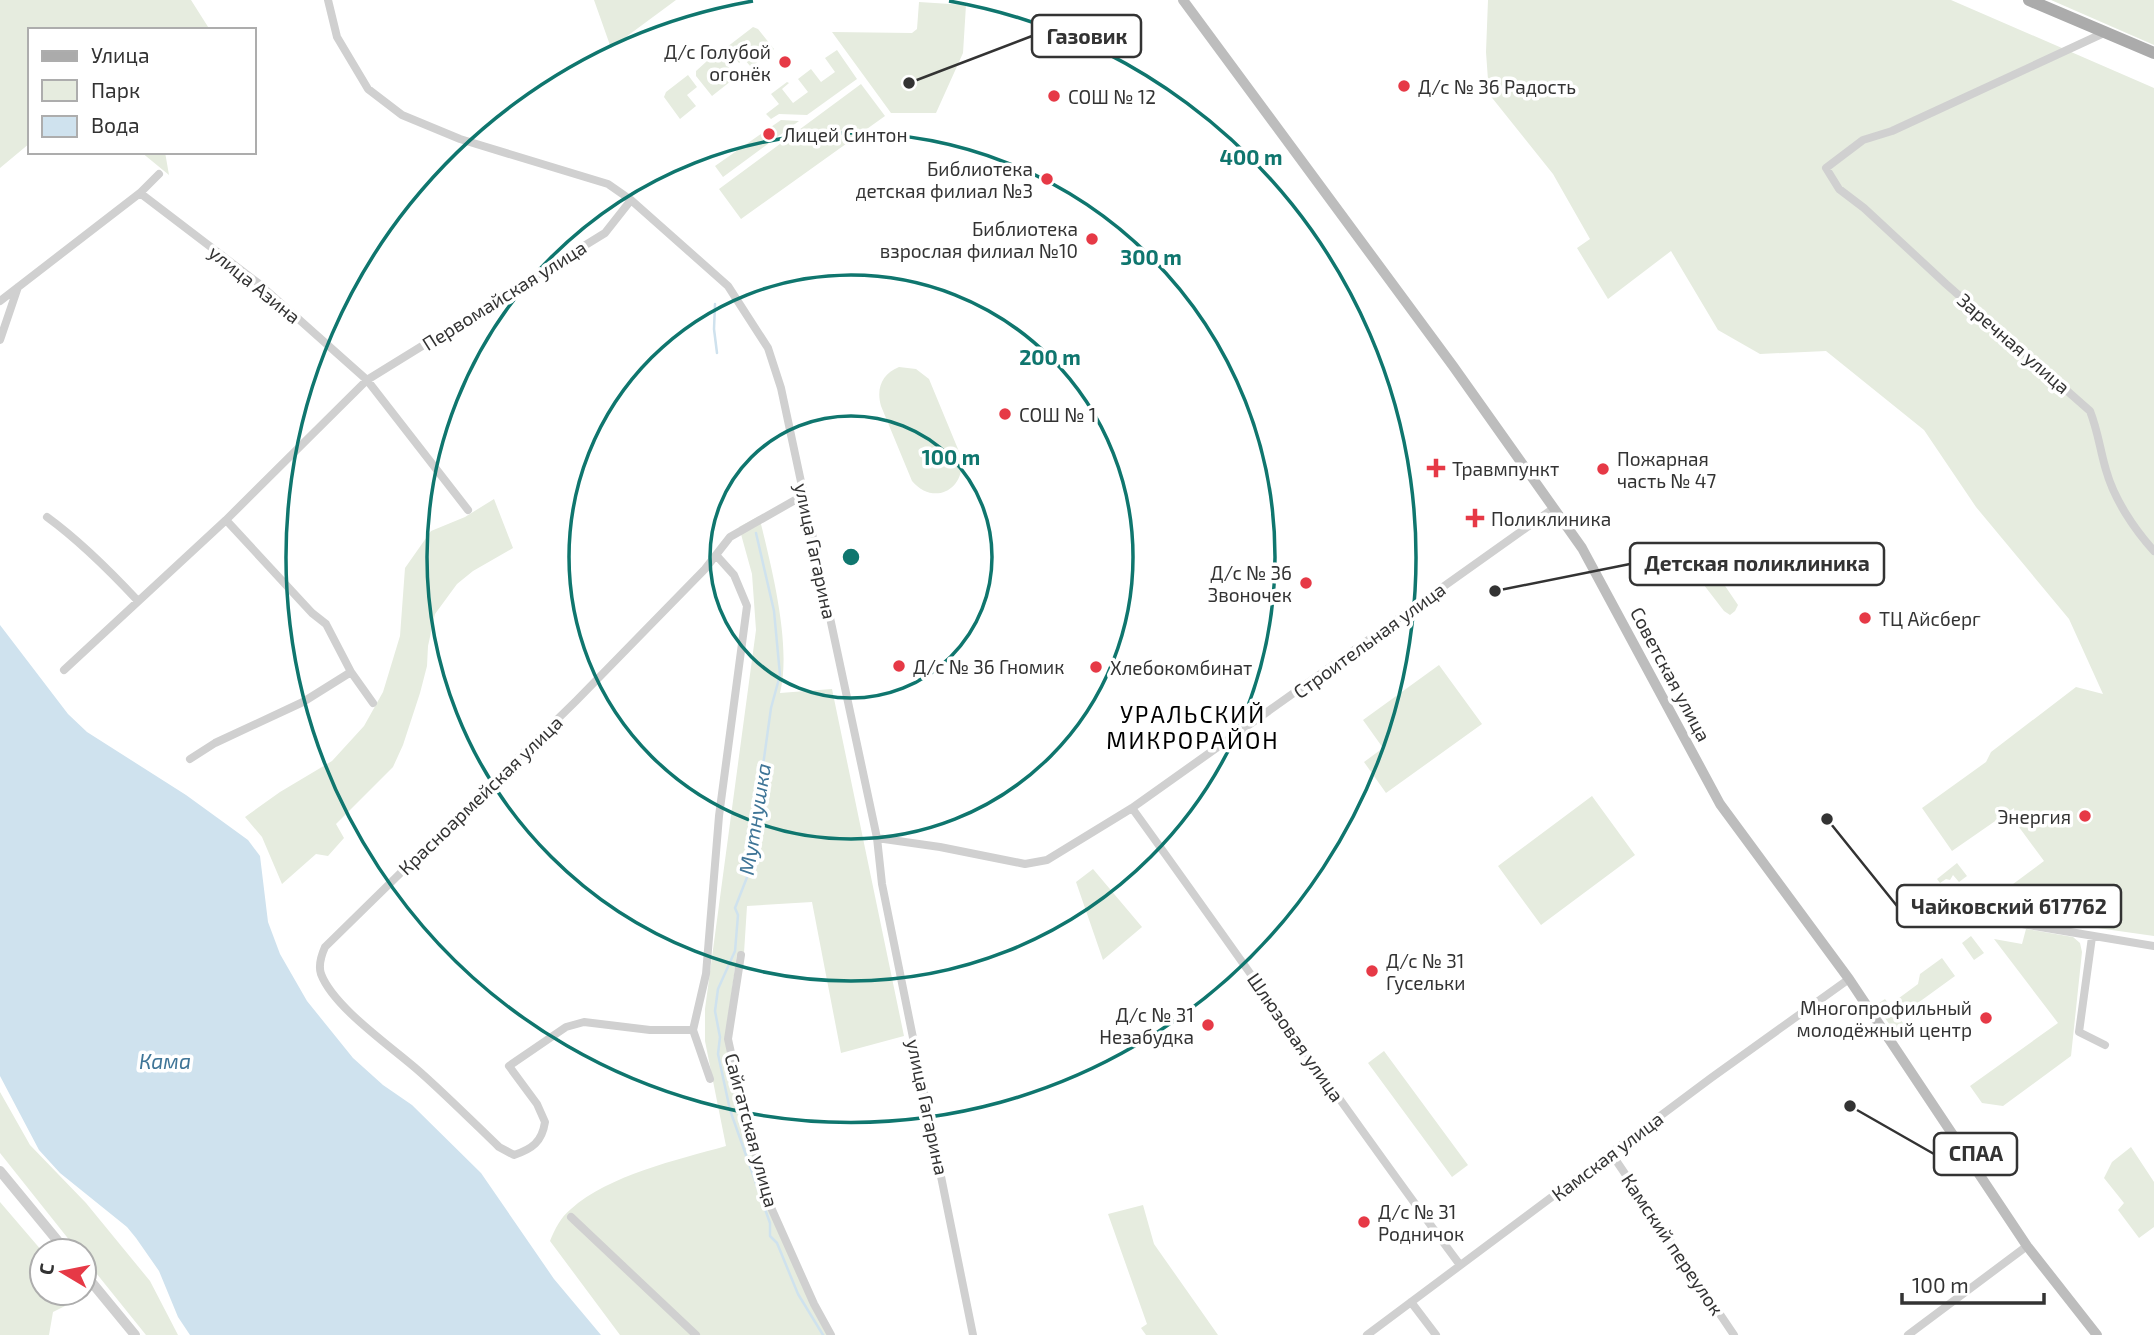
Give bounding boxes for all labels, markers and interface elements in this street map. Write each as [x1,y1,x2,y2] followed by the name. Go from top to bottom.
[1032,15,1141,57] callout: Газовик
[1047,23,1128,48] text: Газовик
[28,28,256,154] legend
[664,40,771,85] place label: Д/с Голубой огонёк
[91,42,150,67] text: Улица
[777,54,793,70] marker: Д/с Голубой огонёк
[1418,75,1576,98] place label: Д/с № 36 Радость
[91,77,140,102] text: Парк
[1396,78,1412,94] marker: Д/с № 36 Радость
[1068,85,1156,108] place label: СОШ № 12
[1046,88,1062,104] marker: СОШ № 12
[91,112,140,137] text: Вода
[783,123,908,146] place label: Лицей Синтон
[761,126,777,142] marker: Лицей Синтон
[1220,144,1282,169] text: 400 m
[855,157,1033,202] place label: Библиотека детская филиал №3
[1039,171,1055,187] marker: Библиотека детская филиал №3
[880,217,1078,262] place label: Библиотека взрослая филиал №10
[1084,231,1100,247] marker: Библиотека взрослая филиал №10
[418,235,591,356] street label: Первомайская улица
[204,240,305,329] street label: улица Азина
[1120,244,1182,269] text: 300 m
[1952,288,2075,399] street label: Заречная улица
[1019,344,1081,369] text: 200 m
[1019,403,1096,426] place label: СОШ № 1
[997,406,1013,422] marker: СОШ № 1
[922,444,980,469] text: 100 m
[1617,447,1717,492] place label: Пожарная часть № 47
[1452,457,1559,481] place label: Травмпункт
[1426,458,1446,478] marker: Травмпункт
[1595,461,1611,477] marker: Пожарная часть № 47
[789,481,842,621] street label: улица Гагарина
[1491,507,1611,530] place label: Поликлиника
[1465,508,1485,528] marker: Поликлиника
[1630,543,1884,585] callout: Детская поликлиника
[839,545,863,569] centre of rings
[1644,550,1870,575] text: Детская поликлиника
[1208,561,1292,606] place label: Д/с № 36 Звоночек
[1298,575,1314,591] marker: Д/с № 36 Звоночек
[1288,577,1450,704] street label: Строительная улица
[1625,603,1716,746] street label: Советская улица
[1879,607,1981,630] place label: ТЦ Айсберг
[1857,610,1873,626] marker: ТЦ Айсберг
[913,655,1064,678] place label: Д/с № 36 Гномик
[1110,656,1252,679] place label: Хлебокомбинат
[891,658,907,674] marker: Д/с № 36 Гномик
[1088,659,1104,675] marker: Хлебокомбинат
[1106,700,1280,754] district label: УРАЛЬСКИЙ МИКРОРАЙОН
[393,711,567,880] street label: Красноармейская улица
[733,761,775,877] water label: Мутнушка
[1997,805,2071,828] place label: Энергия
[2077,808,2093,824] marker: Энергия
[1897,885,2121,927] callout: Чайковский 617762
[1911,893,2107,918] text: Чайковский 617762
[1386,949,1465,995] place label: Д/с № 31 Гусельки
[1364,963,1380,979] marker: Д/с № 31 Гусельки
[1242,968,1349,1107] street label: Шлюзовая улица
[1797,996,1972,1041] place label: Многопрофильный молодёжный центр
[1099,1003,1194,1049] place label: Д/с № 31 Незабудка
[1978,1010,1994,1026] marker: Многопрофильный молодёжный центр
[1200,1017,1216,1033] marker: Д/с № 31 Незабудка
[901,1037,954,1177] street label: улица Гагарина
[139,1048,191,1073] water label: Кама
[719,1050,784,1210] street label: Сайгатская улица
[1547,1107,1668,1206] street label: Камская улица
[1934,1133,2017,1175] callout: СПАА
[1949,1140,2003,1165] text: СПАА
[1616,1169,1729,1320] street label: Камский переулок
[1378,1200,1464,1245] place label: Д/с № 31 Родничок
[1356,1214,1372,1230] marker: Д/с № 31 Родничок
[28,1237,98,1307] north arrow
[33,1261,58,1276] text: С
[1902,1262,2044,1306] scale bar
[1912,1272,1969,1297] text: 100 m

